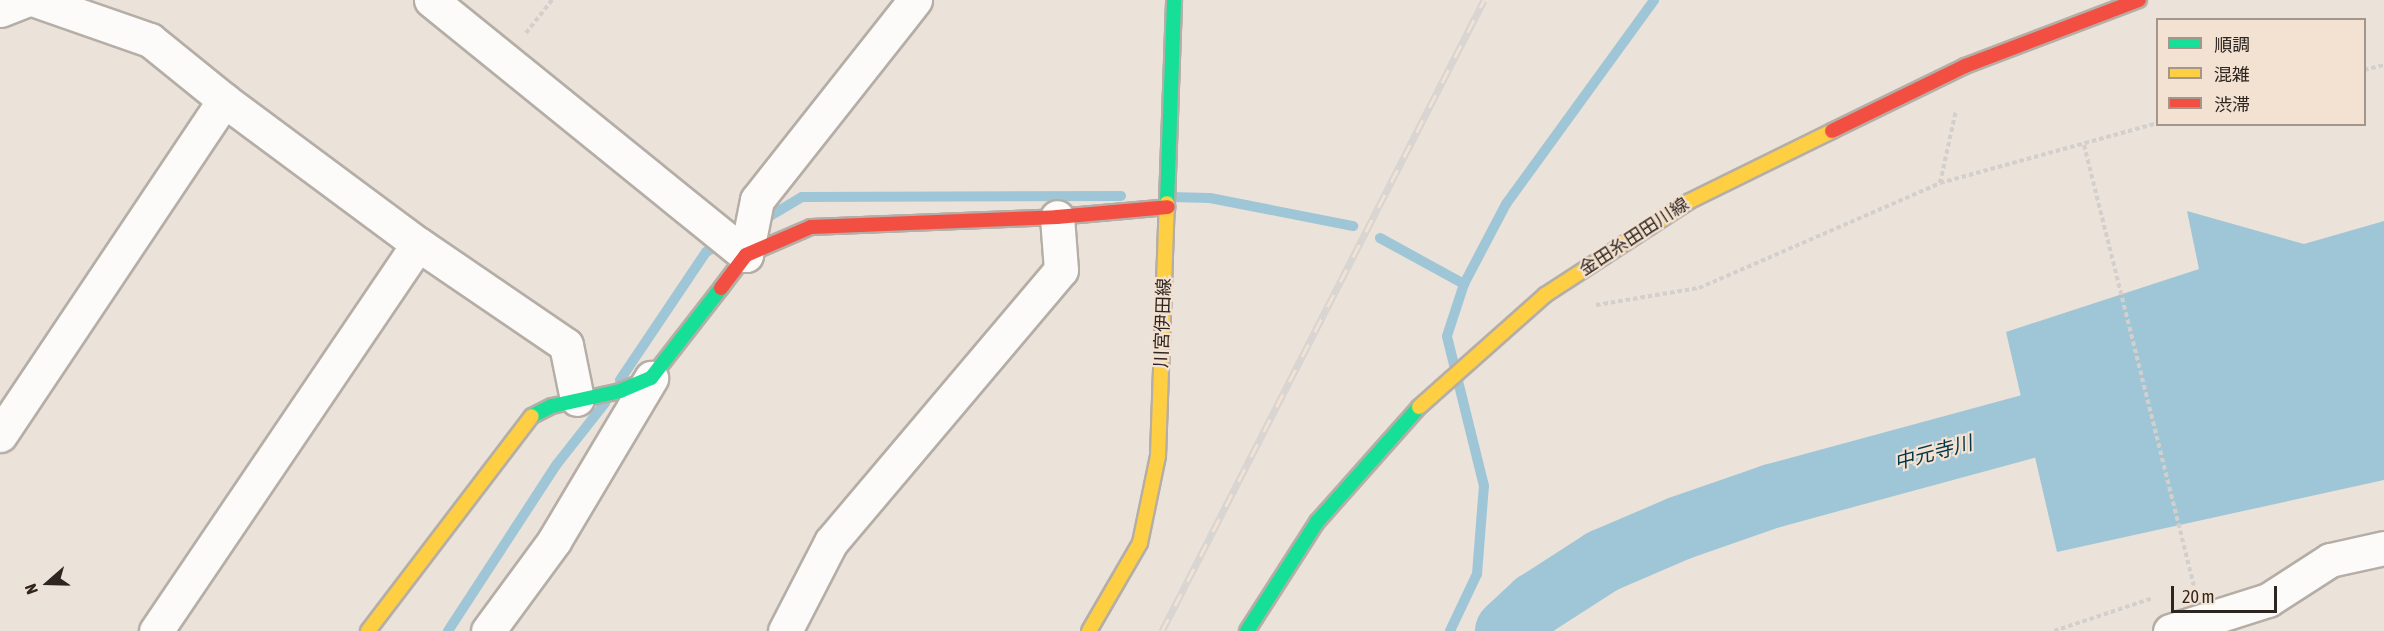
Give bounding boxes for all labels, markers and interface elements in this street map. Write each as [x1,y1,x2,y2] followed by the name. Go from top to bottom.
[2156,18,2366,126] legend
[2214,34,2250,55] text: 順調
[2214,64,2250,85] text: 混雑
[2214,94,2250,115] text: 渋滞
[1575,194,1693,280] street label: 金田糸田田川線
[1151,278,1175,368] street label: 川宮伊田線
[1891,430,1975,474] water label: 中元寺川
[18,553,78,613] north arrow
[2174,574,2280,612] scale bar
[21,582,41,597] text: N
[2182,586,2214,607] text: 20 m

